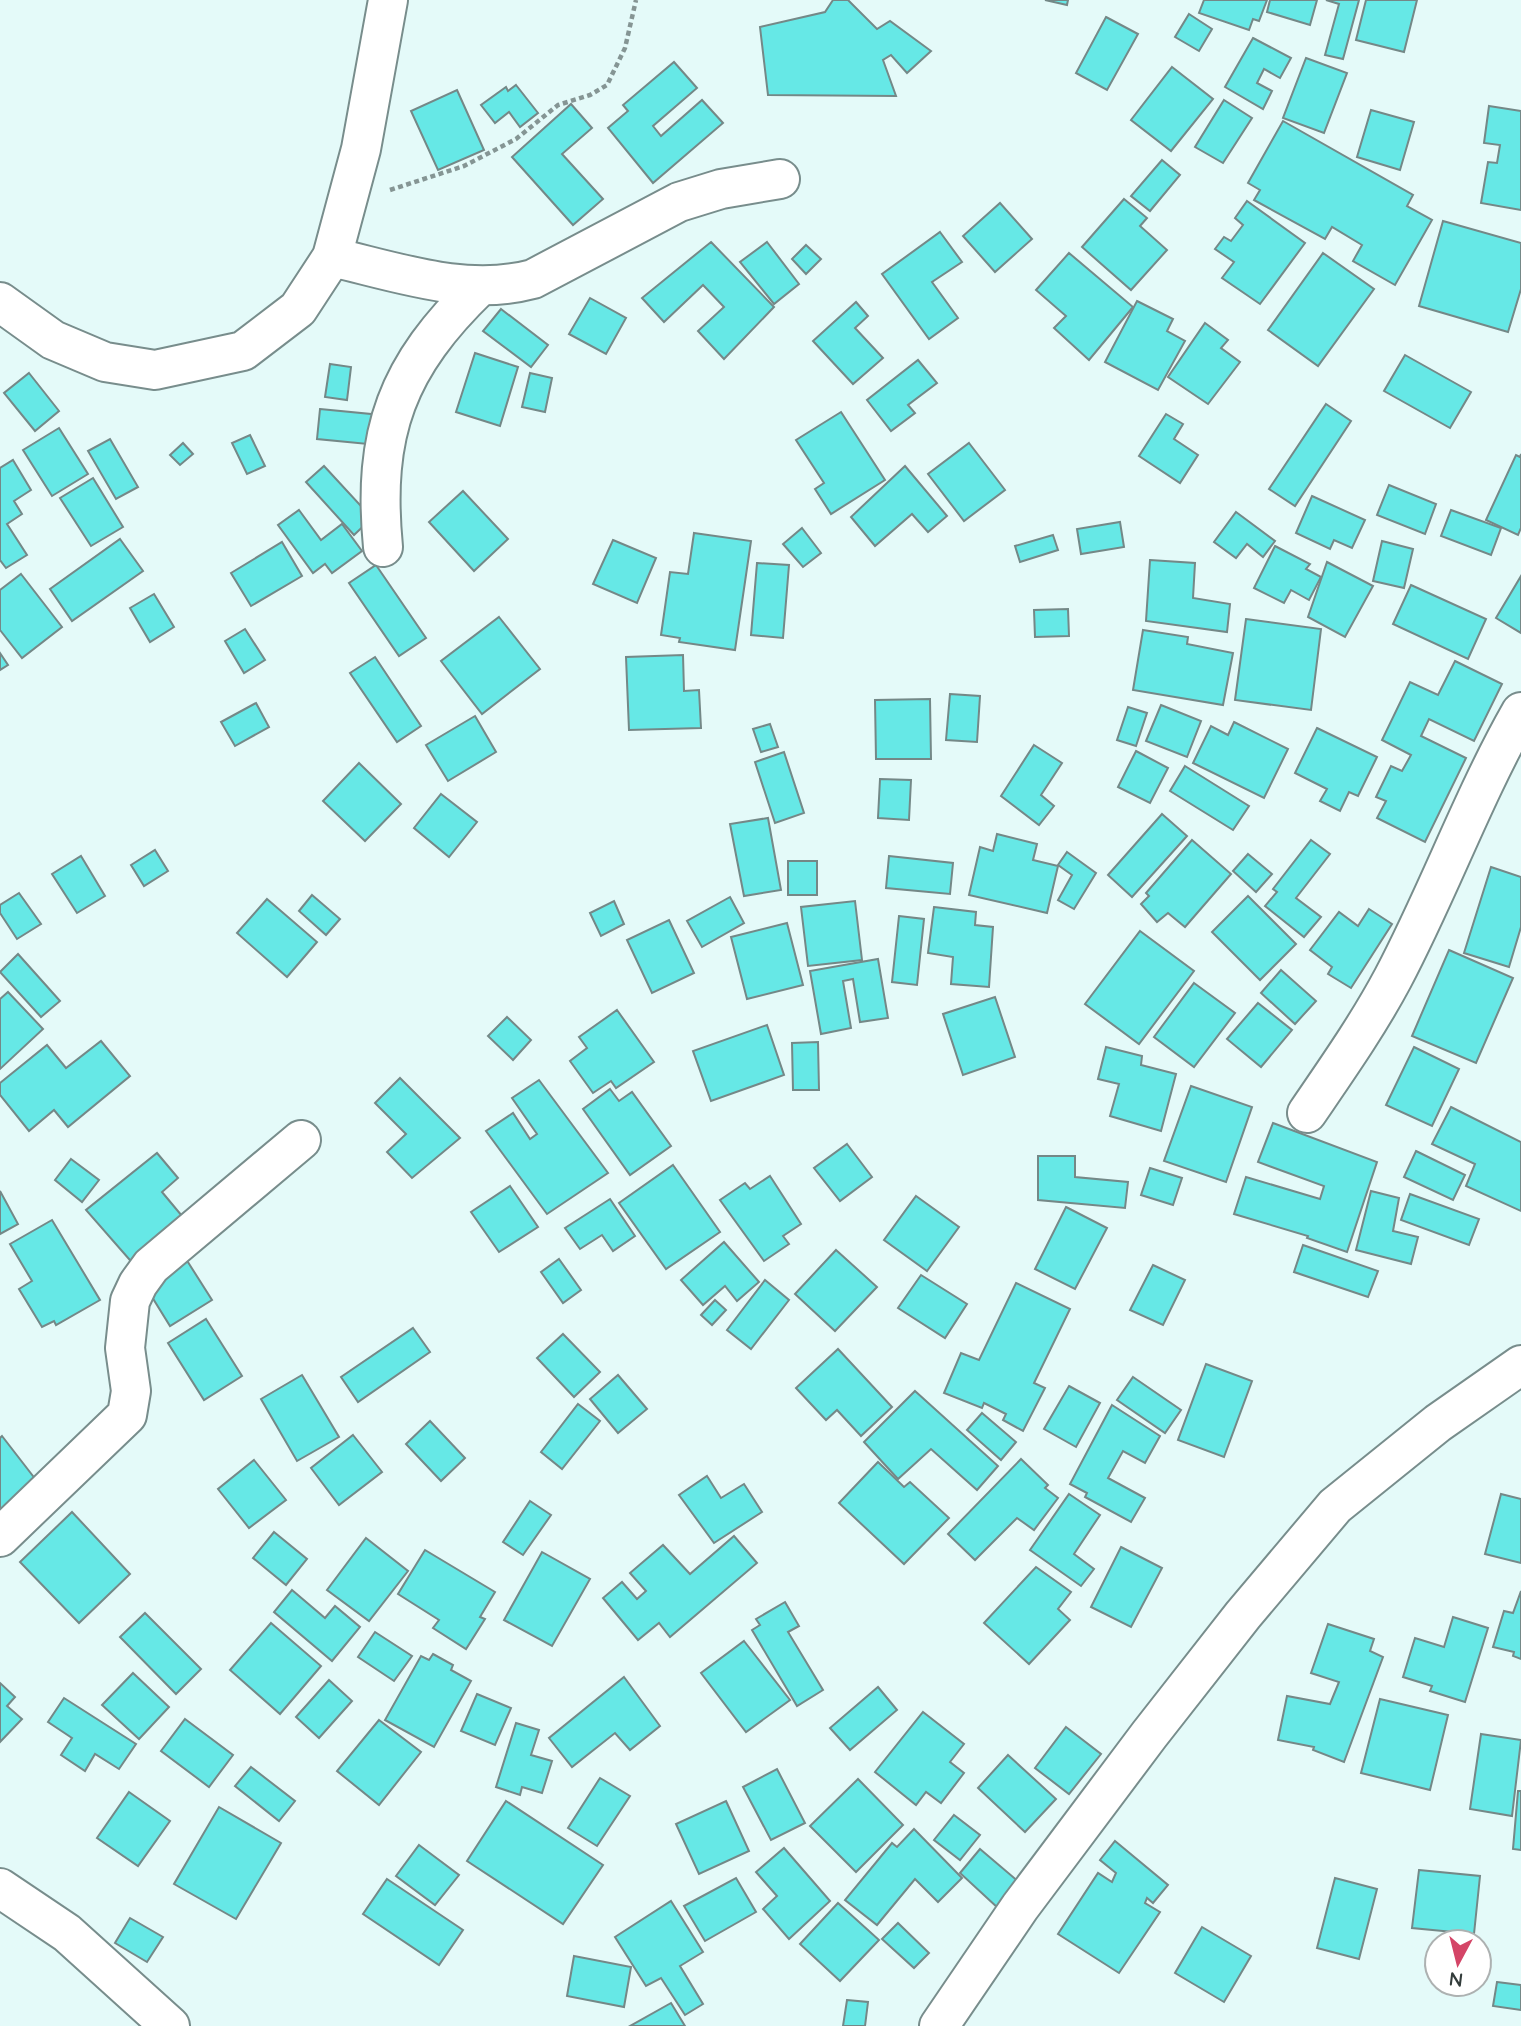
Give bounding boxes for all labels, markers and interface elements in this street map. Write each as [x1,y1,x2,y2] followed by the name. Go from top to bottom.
[1423,1928,1493,1998] north arrow
[1448,1967,1464,1993] text: N

